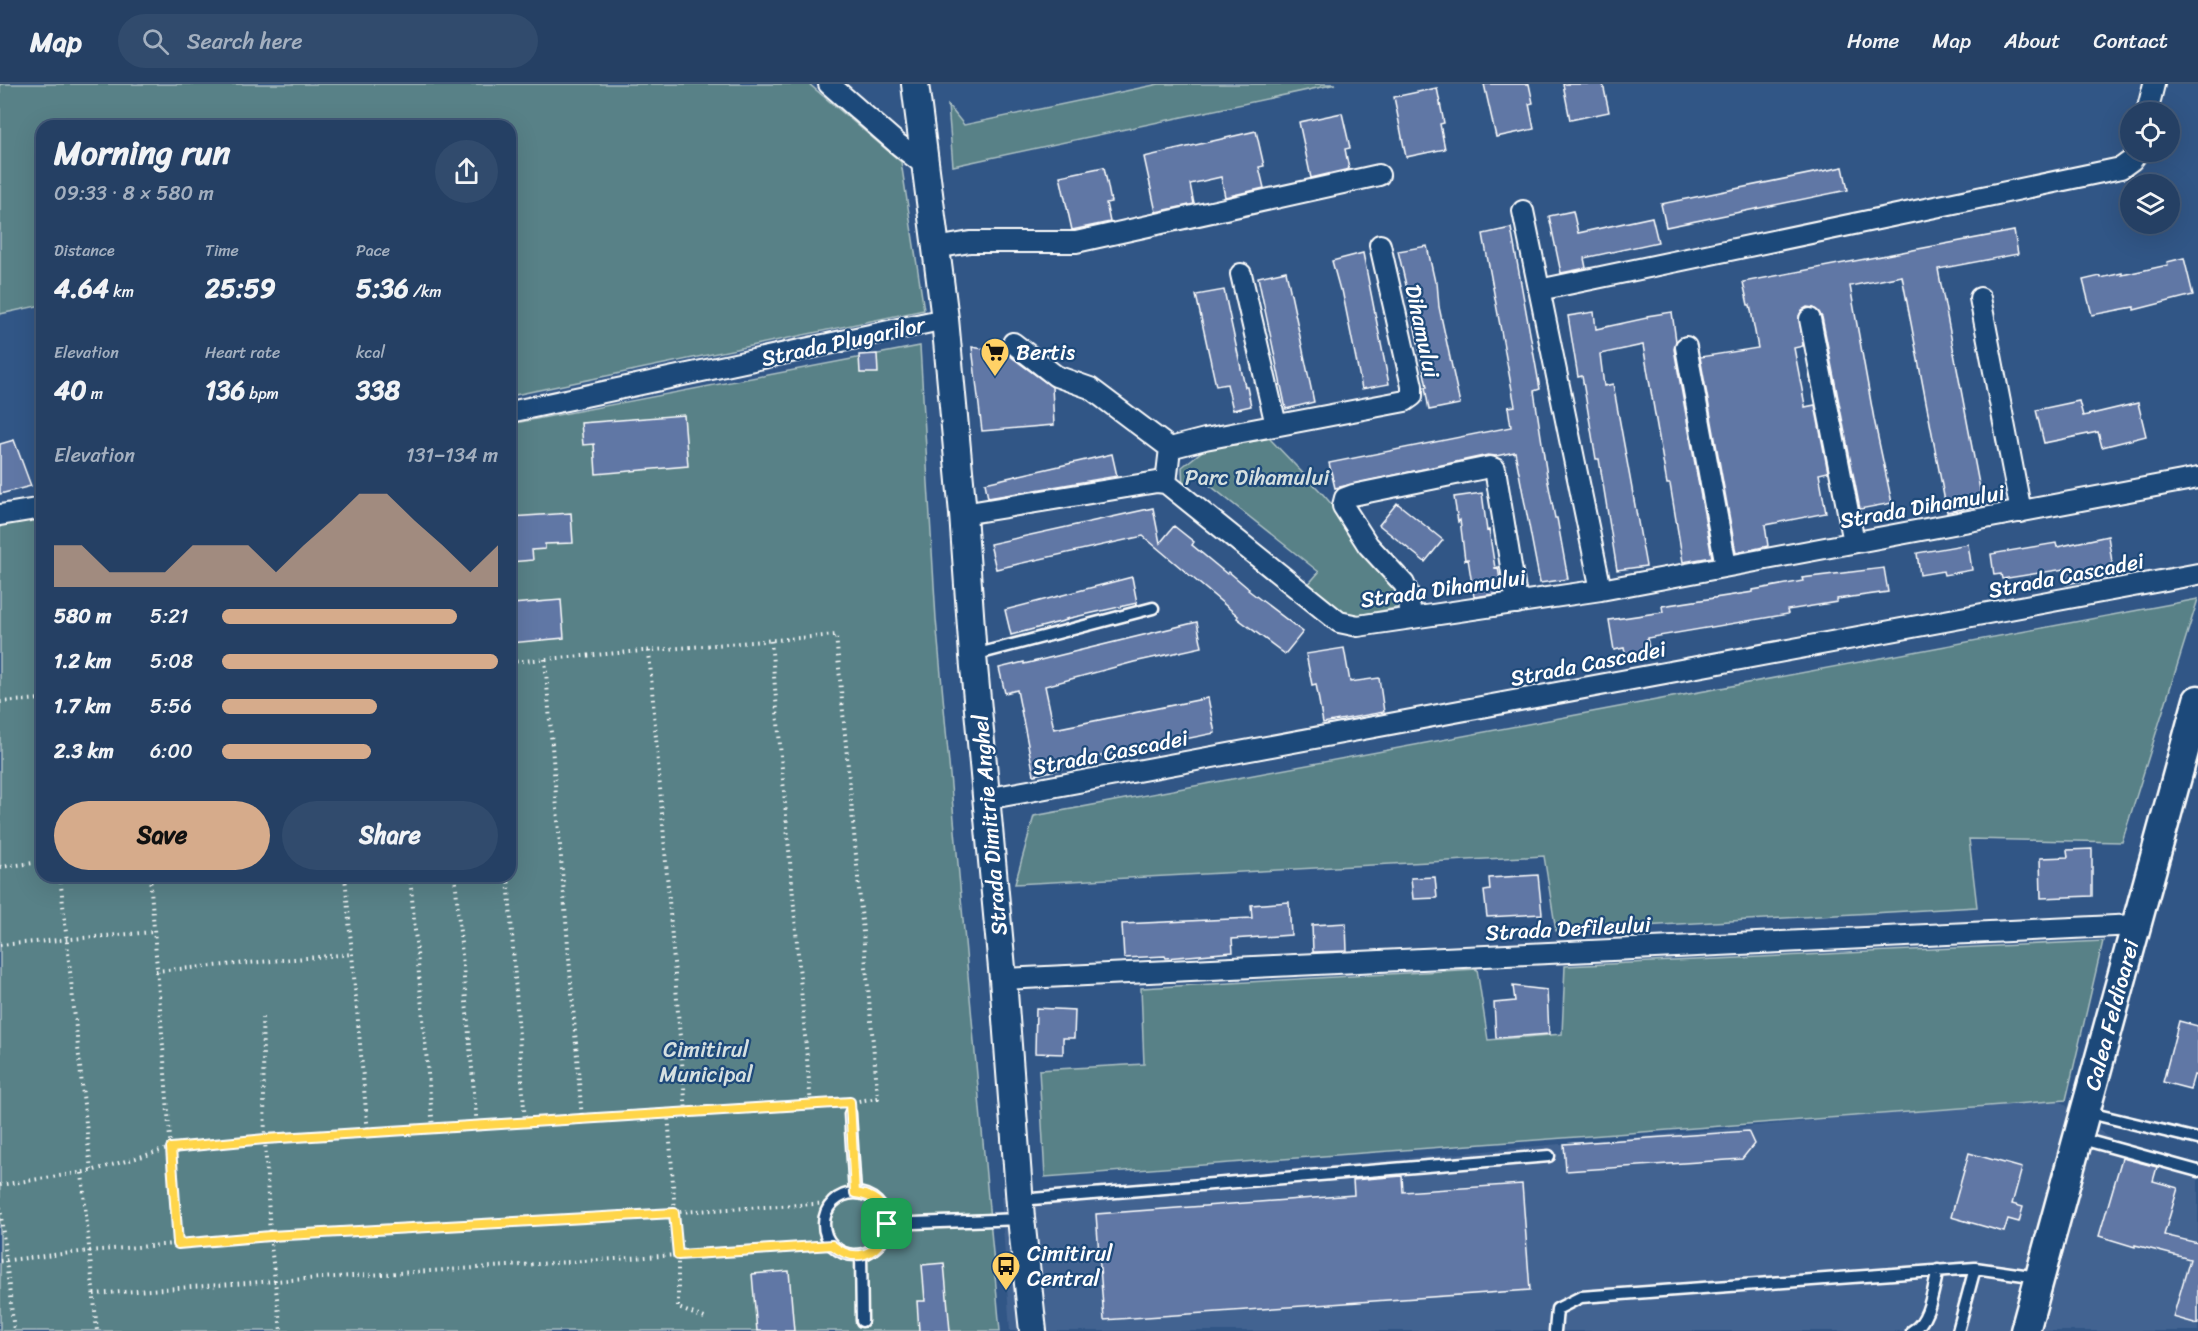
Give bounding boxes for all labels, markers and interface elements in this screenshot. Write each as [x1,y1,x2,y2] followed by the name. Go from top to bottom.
[118,14,538,68] search box
[30,17,82,66] text: Map
[187,22,303,61] text: Search here
[1847,22,1899,60] text: Home
[1932,22,1971,60] text: Map
[2004,22,2061,60] text: About
[2094,22,2168,60] text: Contact
[139,25,172,58] icon: search
[2120,102,2180,234] map controls
[2120,102,2180,162] button: locate
[54,124,230,182] text: Morning run
[435,140,498,203] button: share
[2120,174,2180,234] button: layers
[54,176,214,211] text: 09:33 · 8 × 580 m
[54,236,115,265] text: Distance
[205,236,239,265] text: Time
[356,236,390,265] text: Pace
[54,265,109,311] text: 4.64
[205,265,276,311] text: 25:59
[356,265,409,311] text: 5:36
[109,277,134,306] text: km
[409,277,442,306] text: /km
[1394,281,1452,382] street label: Dihamului
[758,305,931,378] street label: Strada Plugarilor
[1016,333,1075,372] place label: Bertis
[979,336,1011,378] supermarket icon: Bertis
[54,338,119,367] text: Elevation
[205,338,280,367] text: Heart rate
[356,338,385,367] text: kcal
[54,367,87,413] text: 40
[205,367,245,413] text: 136
[356,367,400,413] text: 338
[87,379,103,408] text: m
[245,379,279,408] text: bpm
[54,438,135,473] text: Elevation
[406,438,498,473] text: 131–134 m
[1185,458,1330,497] park label: Parc Dihamului
[1837,473,2008,540] street label: Strada Dihamului
[1985,541,2148,610] street label: Strada Cascadei
[1358,557,1529,619] street label: Strada Dihamului
[54,599,111,634] text: 580 m
[150,599,188,634] text: 5:21
[1507,629,1670,698] street label: Strada Cascadei
[54,644,111,679] text: 1.2 km
[150,644,193,679] text: 5:08
[54,689,111,724] text: 1.7 km
[150,689,192,724] text: 5:56
[960,712,1019,937] street label: Strada Dimitrie Anghel
[1029,718,1192,787] street label: Strada Cascadei
[54,734,114,769] text: 2.3 km
[150,734,193,769] text: 6:00
[54,801,270,870] button: Save
[282,801,498,870] button: Share
[1484,905,1653,952] street label: Strada Defileului
[2073,934,2151,1095] street label: Calea Feldioarei
[659,1030,754,1094] park label: Cimitirul Municipal
[861,1198,912,1249] pin
[870,1207,903,1240] icon: arrive
[1027,1234,1113,1298] place label: Cimitirul Central
[990,1250,1022,1292] bus stop icon: Cimitirul Central

